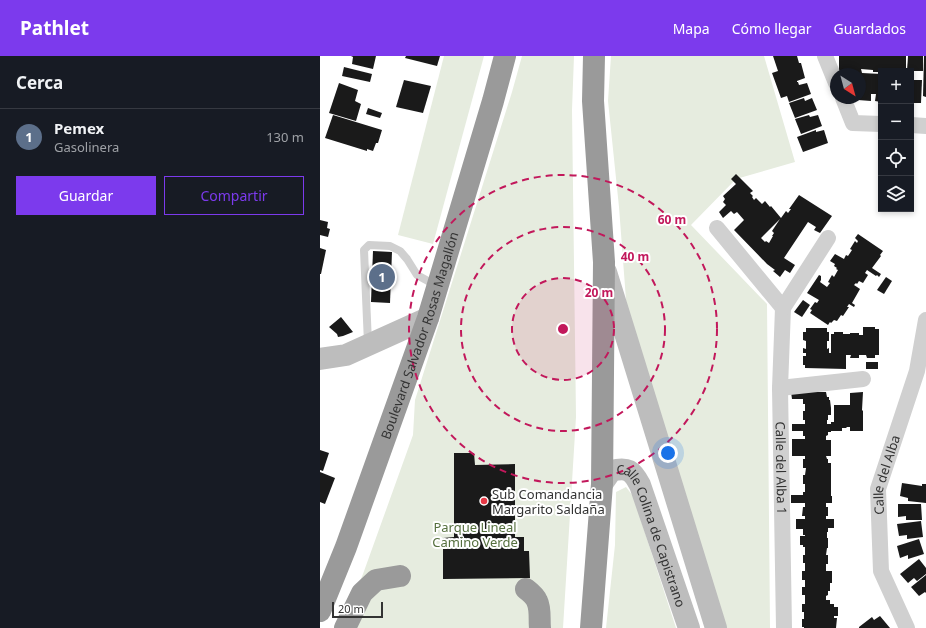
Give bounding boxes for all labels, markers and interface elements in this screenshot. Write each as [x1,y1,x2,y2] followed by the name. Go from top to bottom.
[20,15,89,41] text: Pathlet
[673,19,710,38] text: Mapa
[732,19,812,38] text: Cómo llegar
[834,19,906,38] text: Guardados
[830,68,866,104] north arrow
[878,68,914,212] map controls
[878,68,914,104] button: +
[16,71,63,94] text: Cerca
[878,104,914,140] button: −
[54,118,104,138] text: Pemex
[25,128,33,146] text: 1
[266,128,304,146] text: 130 m
[54,138,119,156] text: Gasolinera
[878,140,914,176] button: locate
[16,176,156,215] button: Guardar
[164,176,304,215] button: Compartir
[878,176,914,212] button: layers
[658,211,686,228] text: 60 m
[376,230,462,442] street label: Boulevard Salvador Rosas Magallón
[621,248,649,265] text: 40 m
[369,262,395,292] pin: 1
[585,284,613,301] text: 20 m
[556,322,570,336] centre of rings
[772,421,791,515] street label: Calle del Alba 1
[868,433,904,515] street label: Calle del Alba
[658,443,678,463] your location
[616,460,690,610] street label: Calle Colina de Capistrano
[492,485,605,518] place label: Sub Comandancia Margarito Saldaña
[479,496,489,506] marker: Sub Comandancia Margarito Saldaña
[432,518,518,551] park label: Parque Lineal Camino Verde
[332,600,383,619] scale bar
[338,601,364,616] text: 20 m

